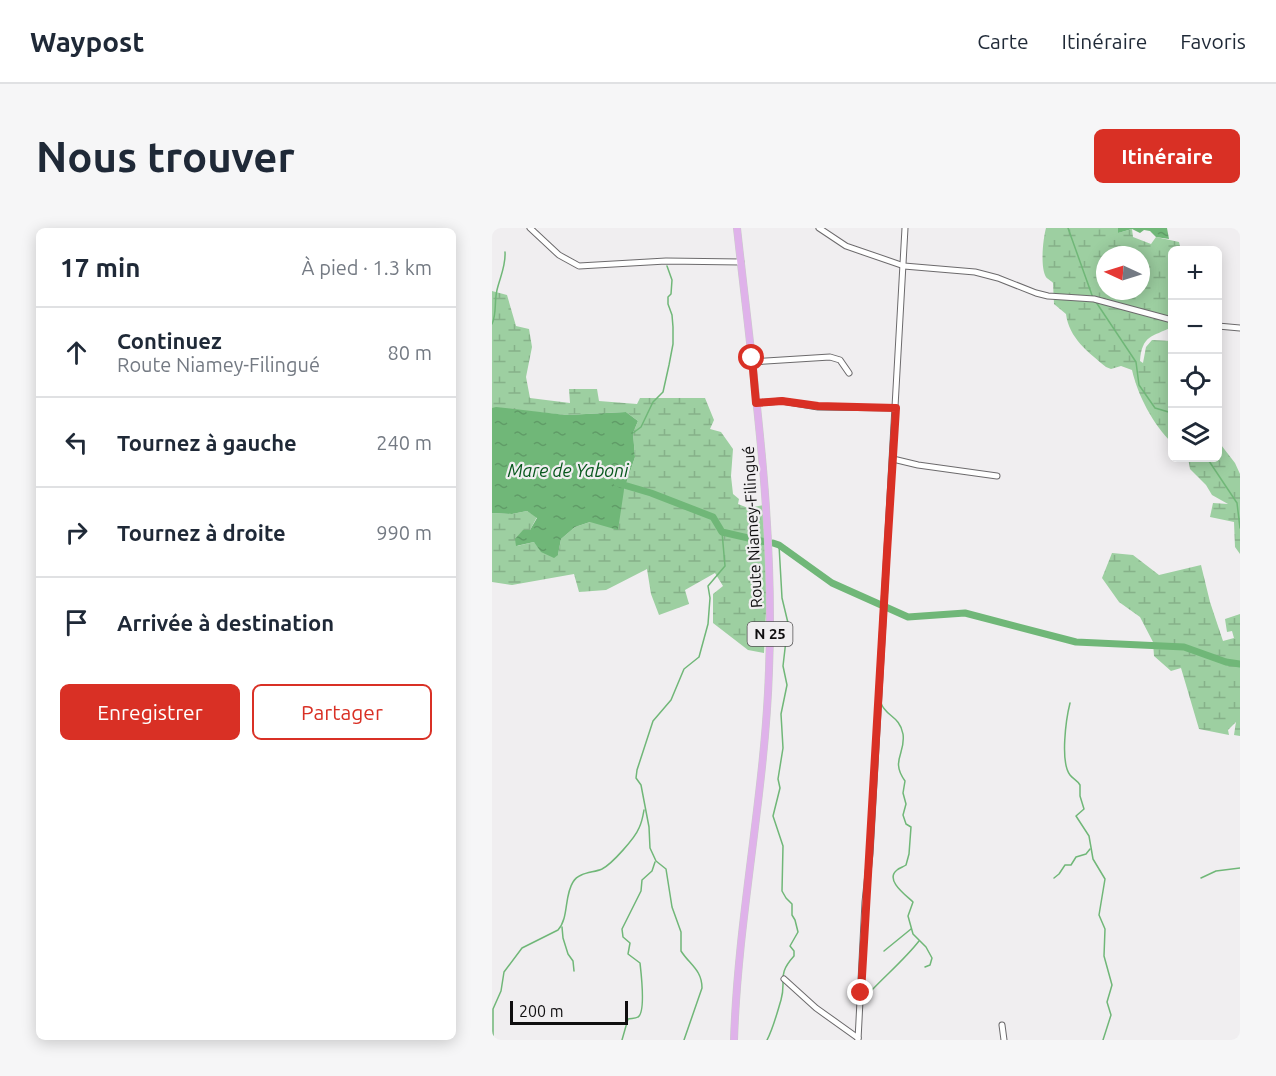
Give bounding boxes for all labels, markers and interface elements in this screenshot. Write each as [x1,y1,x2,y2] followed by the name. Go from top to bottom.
[30,26,144,57] text: Waypost
[977,29,1029,53] text: Carte
[1062,29,1147,53] text: Itinéraire
[1180,29,1246,53] text: Favoris
[1094,129,1240,183] button: Itinéraire
[36,133,295,180] text: Nous trouver
[1096,246,1150,300] north arrow
[1168,246,1222,462] map controls
[1168,246,1222,300] button: +
[60,253,140,282] text: 17 min
[302,256,432,279] text: À pied · 1.3 km
[1168,300,1222,354] button: −
[117,328,222,353] text: Continuez
[60,336,93,369] icon: ahead
[388,341,432,364] text: 80 m
[738,344,764,370] route start
[117,353,320,376] text: Route Niamey-Filingué
[1168,354,1222,408] button: locate
[1168,408,1222,462] button: layers
[60,426,93,459] icon: left
[117,430,297,455] text: Tournez à gauche
[376,431,432,454] text: 240 m
[739,445,765,609] street label: Route Niamey-Filingué
[507,460,629,480] water label: Mare de Yaboni
[60,516,93,549] icon: right
[117,520,286,545] text: Tournez à droite
[376,521,432,544] text: 990 m
[60,606,93,639] icon: arrive
[117,610,334,635] text: Arrivée à destination
[748,622,792,646] road number: N 25
[60,684,240,740] button: Enregistrer
[252,684,432,740] button: Partager
[847,979,873,1005] route end
[510,998,628,1026] scale bar
[519,1002,564,1020] text: 200 m

